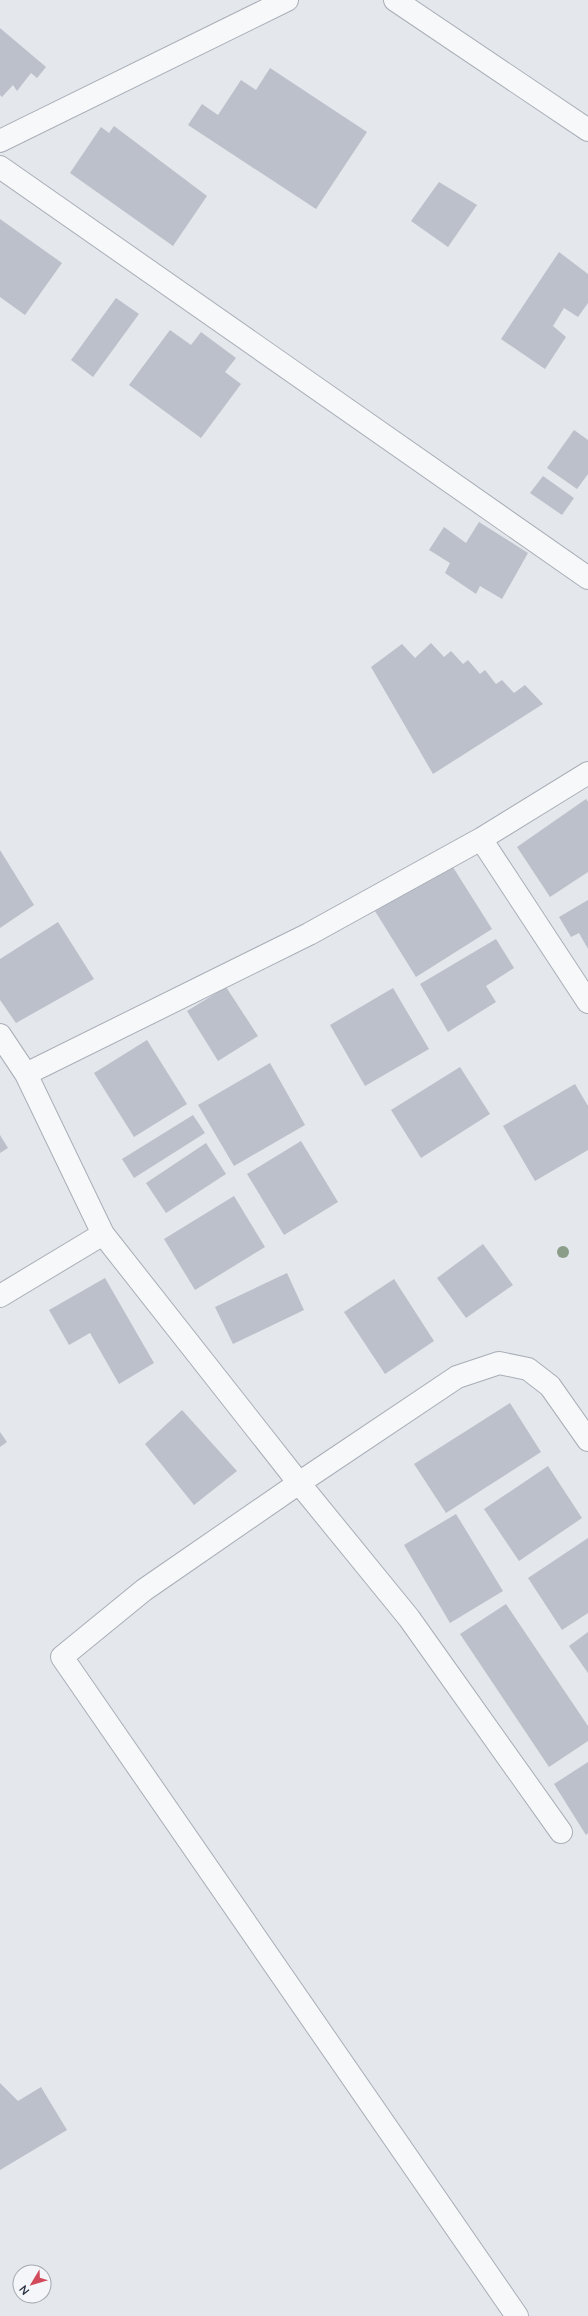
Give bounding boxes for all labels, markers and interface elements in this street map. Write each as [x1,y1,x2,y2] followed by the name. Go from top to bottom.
[12,2264,52,2304] north arrow
[16,2283,31,2298] text: N

